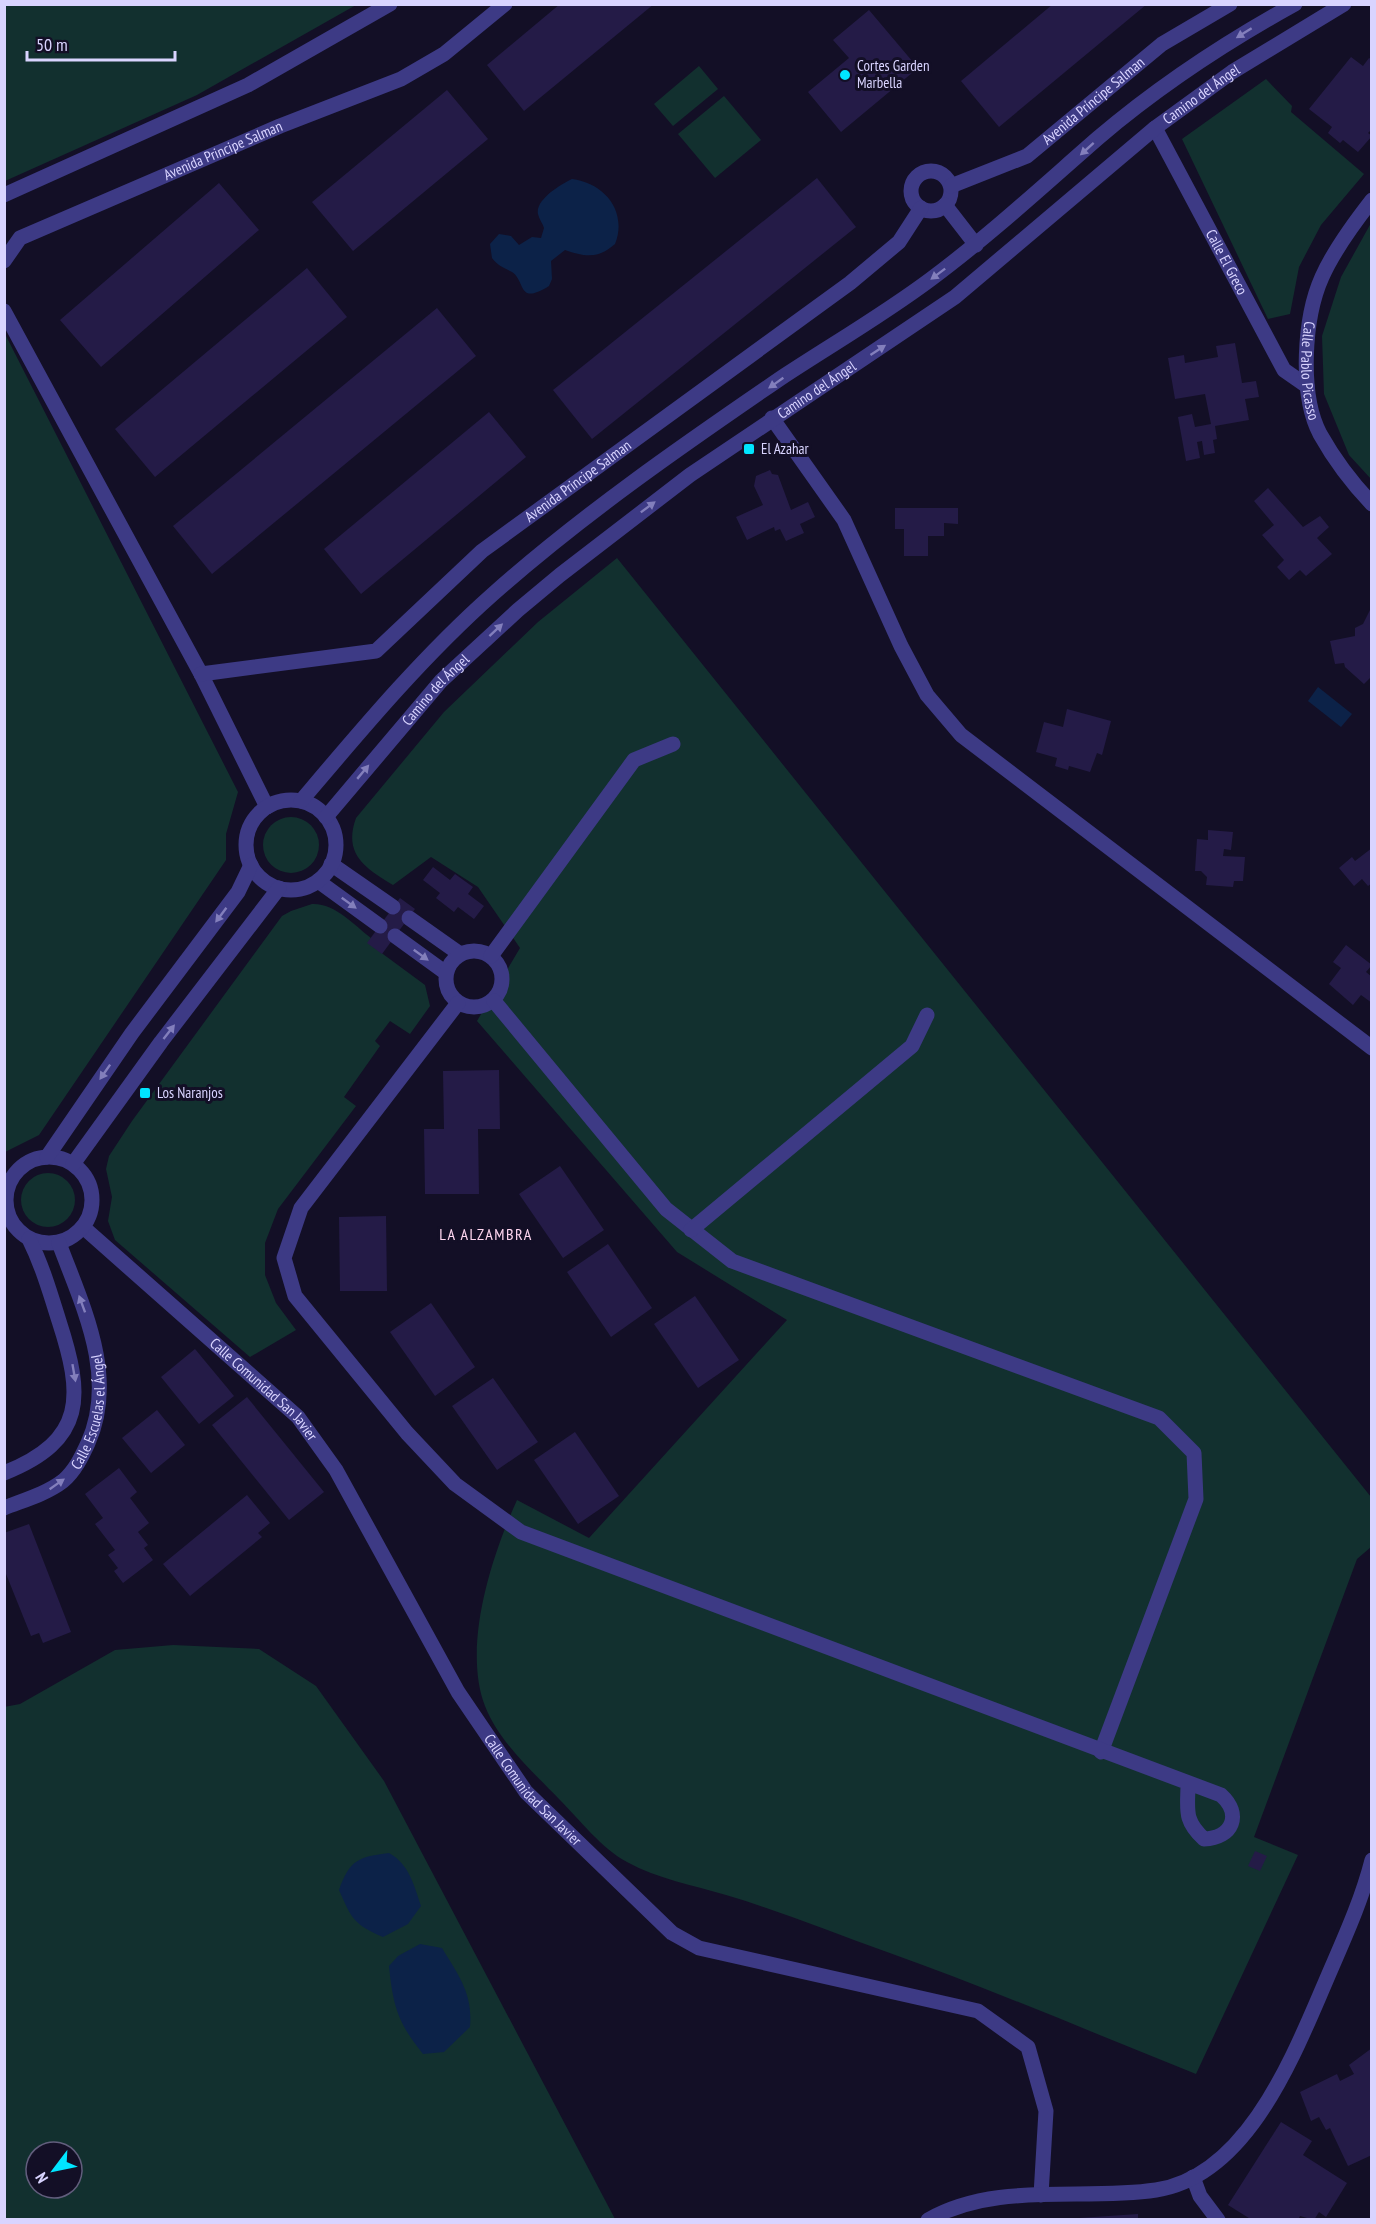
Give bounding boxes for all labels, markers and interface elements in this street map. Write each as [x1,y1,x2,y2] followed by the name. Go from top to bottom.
[27,24,176,62] scale bar
[1236,28,1252,39] one-way arrow
[36,33,68,56] text: 50 m
[1038,53,1148,149] street label: Avenida Príncipe Salman
[857,56,930,92] place label: Cortes Garden Marbella
[1159,59,1244,128] street label: Camino del Ángel
[838,68,852,82] marker: Cortes Garden Marbella
[160,116,285,184] street label: Avenida Principe Salman
[1080,142,1095,155] one-way arrow
[1202,226,1252,298] street label: Calle El Greco
[930,268,945,280] one-way arrow
[1297,320,1324,422] street label: Calle Pablo Picasso
[869,344,886,355] one-way arrow
[773,356,860,423] street label: Camino del Ángel
[768,377,784,389] one-way arrow
[521,435,635,526] street label: Avenida Principe Salman
[761,439,810,458] place label: El Azahar
[742,442,756,456] marker: El Azahar
[640,502,655,514] one-way arrow
[488,624,503,637] one-way arrow
[398,649,473,729] street label: Camino del Ángel
[357,764,370,780] one-way arrow
[341,897,356,909] one-way arrow
[214,907,227,923] one-way arrow
[412,949,428,961] one-way arrow
[163,1024,175,1040] one-way arrow
[99,1064,111,1080] one-way arrow
[157,1083,223,1102] place label: Los Naranjos
[138,1086,152,1100] marker: Los Naranjos
[439,1224,533,1244] district label: LA ALZAMBRA
[76,1295,86,1313] one-way arrow
[206,1334,322,1445] street label: Calle Comunidad San Javier
[66,1352,108,1473] street label: Calle Escuelas el Ángel
[70,1364,79,1383] one-way arrow
[49,1478,65,1490] one-way arrow
[480,1730,586,1850] street label: Calle Comunidad San Javier
[24,2140,84,2200] north arrow
[31,2169,52,2187] text: N

